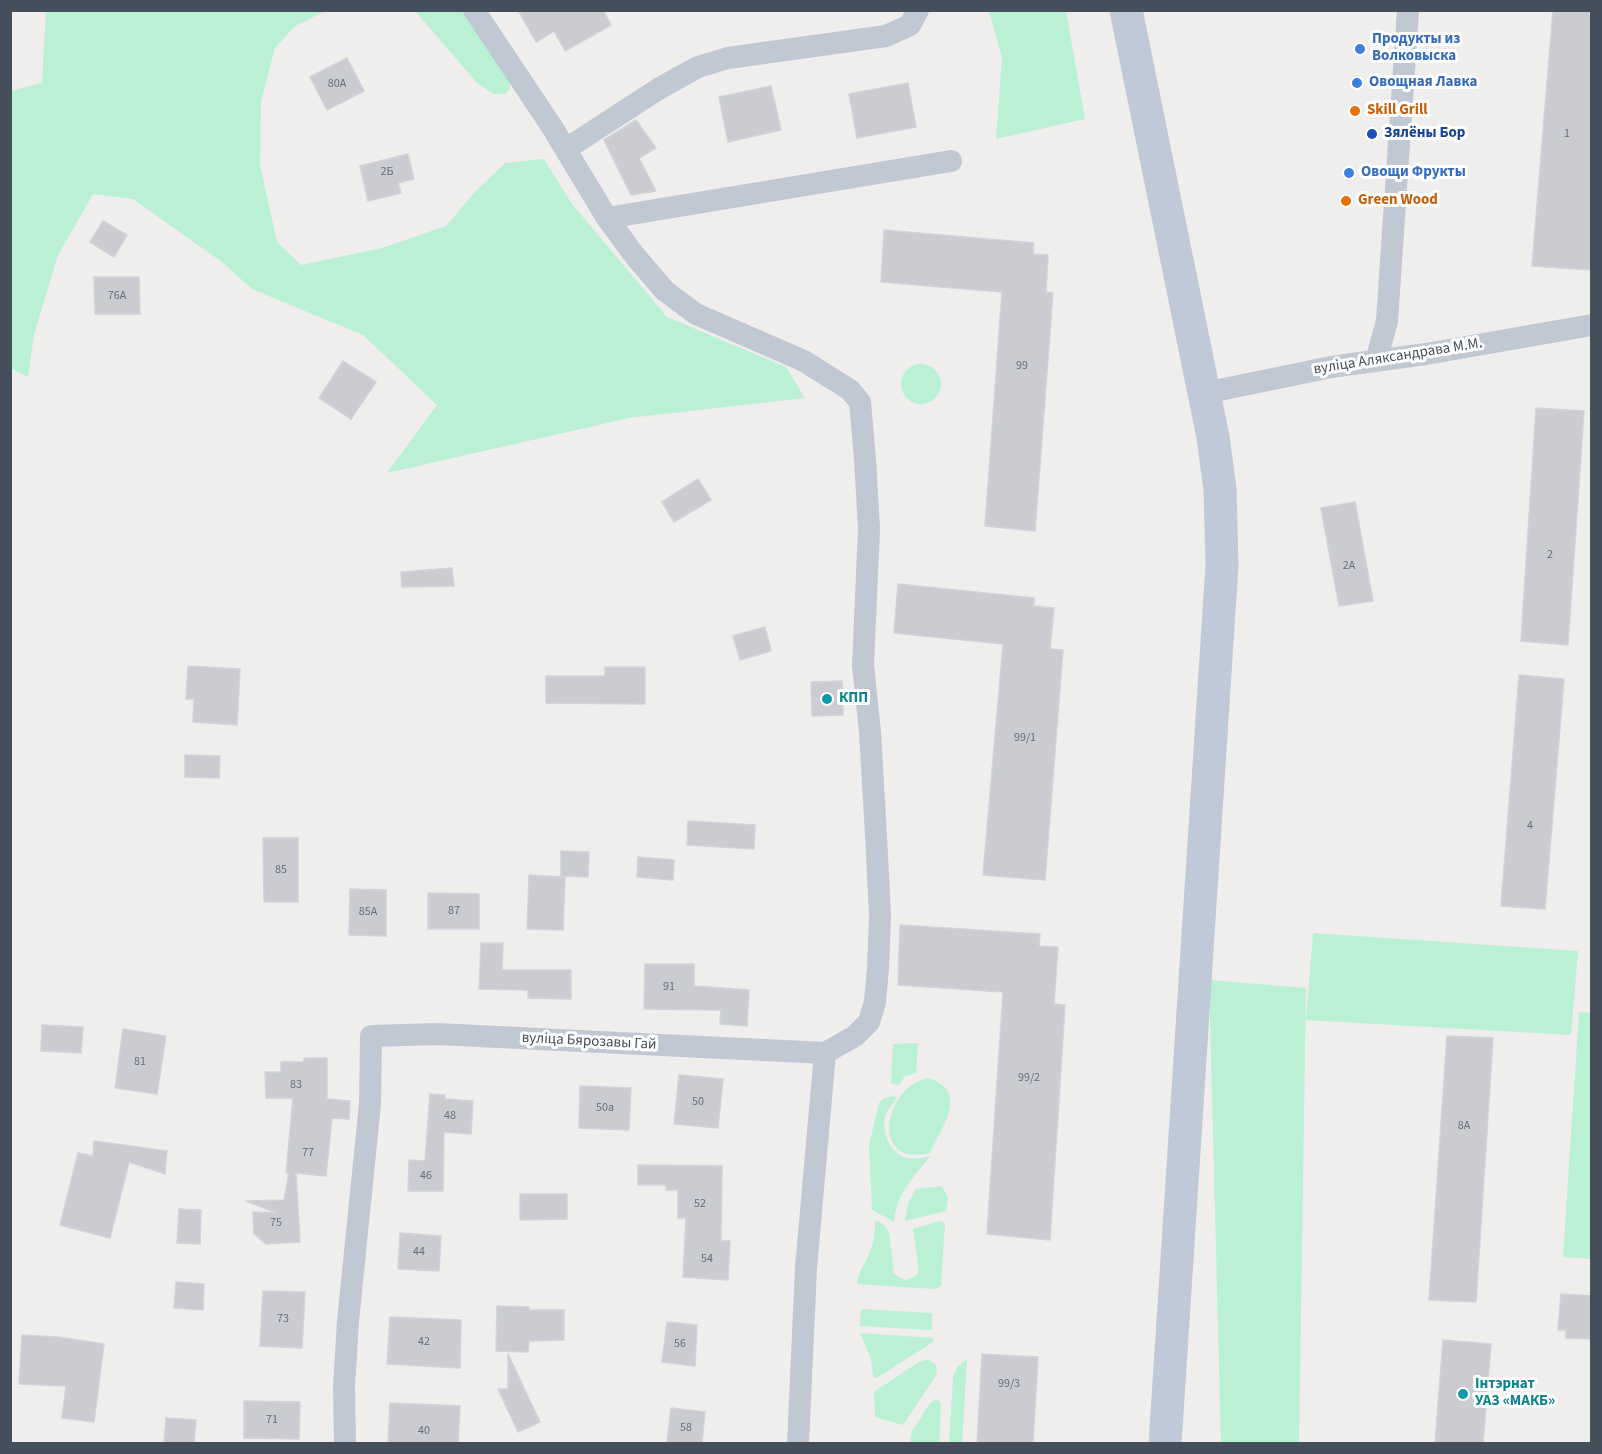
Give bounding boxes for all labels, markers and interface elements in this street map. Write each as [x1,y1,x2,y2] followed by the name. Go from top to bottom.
[1372,31,1460,66] place label: Продукты из Волковыска
[1353,42,1367,56] marker: Продукты из Волковыска
[1369,74,1477,92] place label: Овощная Лавка
[1350,76,1364,90] marker: Овощная Лавка
[328,77,346,91] house number: 80А
[1367,102,1428,120] place label: Skill Grill
[1348,104,1362,118] marker: Skill Grill
[1384,125,1465,143] place label: Зялёны Бор
[1365,127,1379,141] marker: Зялёны Бор
[1564,127,1570,141] house number: 1
[1361,164,1466,182] place label: Овощи Фрукты
[381,165,393,179] house number: 2Б
[1342,166,1356,180] marker: Овощи Фрукты
[1358,192,1438,210] place label: Green Wood
[1339,194,1353,208] marker: Green Wood
[108,289,126,303] house number: 76А
[1312,335,1484,379] street label: вуліца Аляксандрава М.М.
[1016,359,1028,373] house number: 99
[1547,548,1553,562] house number: 2
[1343,559,1355,573] house number: 2А
[839,690,868,708] place label: КПП
[820,692,834,706] marker: КПП
[1014,731,1036,745] house number: 99/1
[1527,819,1533,833] house number: 4
[275,863,287,877] house number: 85
[448,904,460,918] house number: 87
[359,905,377,919] house number: 85А
[663,980,675,994] house number: 91
[521,1029,657,1055] street label: вуліца Бярозавы Гай
[134,1055,146,1069] house number: 81
[1018,1071,1040,1085] house number: 99/2
[290,1078,302,1092] house number: 83
[692,1095,704,1109] house number: 50
[596,1101,614,1115] house number: 50а
[444,1109,456,1123] house number: 48
[1458,1119,1470,1133] house number: 8А
[302,1146,314,1160] house number: 77
[420,1169,432,1183] house number: 46
[694,1197,706,1211] house number: 52
[270,1216,282,1230] house number: 75
[413,1245,425,1259] house number: 44
[701,1252,713,1266] house number: 54
[277,1312,289,1326] house number: 73
[418,1335,430,1349] house number: 42
[674,1337,686,1351] house number: 56
[1475,1376,1555,1411] place label: Інтэрнат УАЗ «МАКБ»
[998,1377,1020,1391] house number: 99/3
[1456,1387,1470,1401] marker: Інтэрнат УАЗ «МАКБ»
[266,1413,278,1427] house number: 71
[680,1421,692,1435] house number: 58
[418,1424,430,1438] house number: 40

